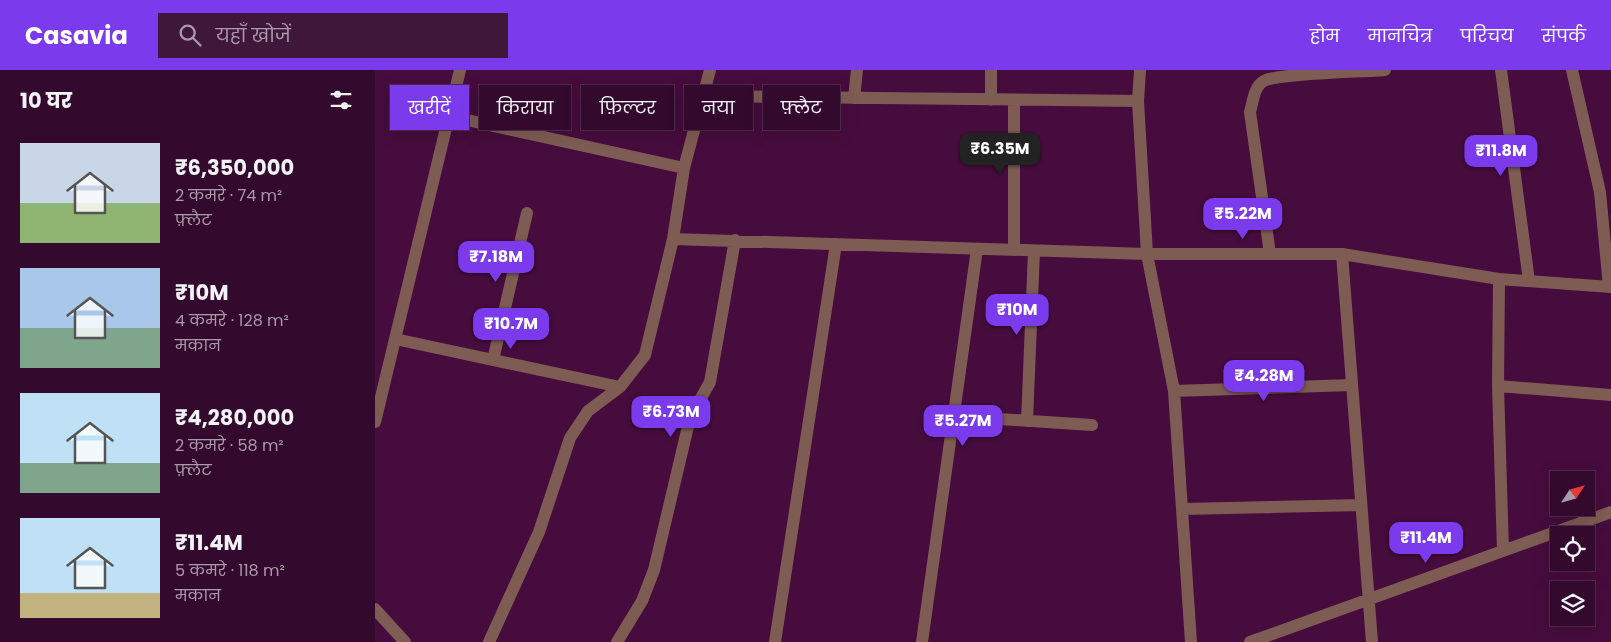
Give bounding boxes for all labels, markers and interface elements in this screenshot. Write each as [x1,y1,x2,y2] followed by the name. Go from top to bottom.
[158,13,508,58] search box
[25,19,128,52] text: Casavia
[176,21,204,49] icon: search
[216,22,291,49] text: यहाँ खोजें
[1310,23,1340,48] text: होम
[1368,23,1432,48] text: मानचित्र
[1460,23,1514,48] text: परिचय
[1542,23,1586,48] text: संपर्क
[390,85,469,130] chip: खरीदें
[479,85,571,130] chip: किराया
[581,85,674,130] chip: फ़िल्टर
[684,85,753,130] chip: नया
[763,85,840,130] chip: फ़्लैट
[20,86,72,115] text: 10 घर
[327,86,355,114] icon: filters
[959,132,1041,175] pin: ₹6.35M
[1460,134,1542,177] pin: ₹11.8M
[970,137,1030,160] text: ₹6.35M
[1475,139,1527,162] text: ₹11.8M
[175,153,294,182] text: ₹6,350,000
[60,163,120,223] icon: home
[175,184,282,207] text: 2 कमरे · 74 m²
[1202,198,1284,240] pin: ₹5.22M
[1214,202,1272,225] text: ₹5.22M
[175,209,212,232] text: फ़्लैट
[455,240,537,283] pin: ₹7.18M
[469,245,523,268] text: ₹7.18M
[175,278,228,307] text: ₹10M
[60,288,120,348] icon: home
[987,294,1047,336] pin: ₹10M
[997,298,1037,321] text: ₹10M
[470,308,552,350] pin: ₹10.7M
[175,309,289,332] text: 4 कमरे · 128 m²
[484,312,538,335] text: ₹10.7M
[175,334,221,357] text: मकान
[1223,360,1305,402] pin: ₹4.28M
[1234,364,1294,387] text: ₹4.28M
[630,396,712,438] pin: ₹6.73M
[642,400,700,423] text: ₹6.73M
[175,403,294,432] text: ₹4,280,000
[922,404,1004,447] pin: ₹5.27M
[935,409,991,432] text: ₹5.27M
[60,413,120,473] icon: home
[175,434,284,457] text: 2 कमरे · 58 m²
[175,459,212,482] text: फ़्लैट
[1550,471,1595,516] north arrow
[1550,471,1595,626] map controls
[1385,522,1467,564] pin: ₹11.4M
[1400,526,1452,549] text: ₹11.4M
[1550,526,1595,571] button: locate
[175,528,243,557] text: ₹11.4M
[60,538,120,598] icon: home
[175,559,285,582] text: 5 कमरे · 118 m²
[1550,581,1595,626] button: layers
[175,584,221,607] text: मकान

